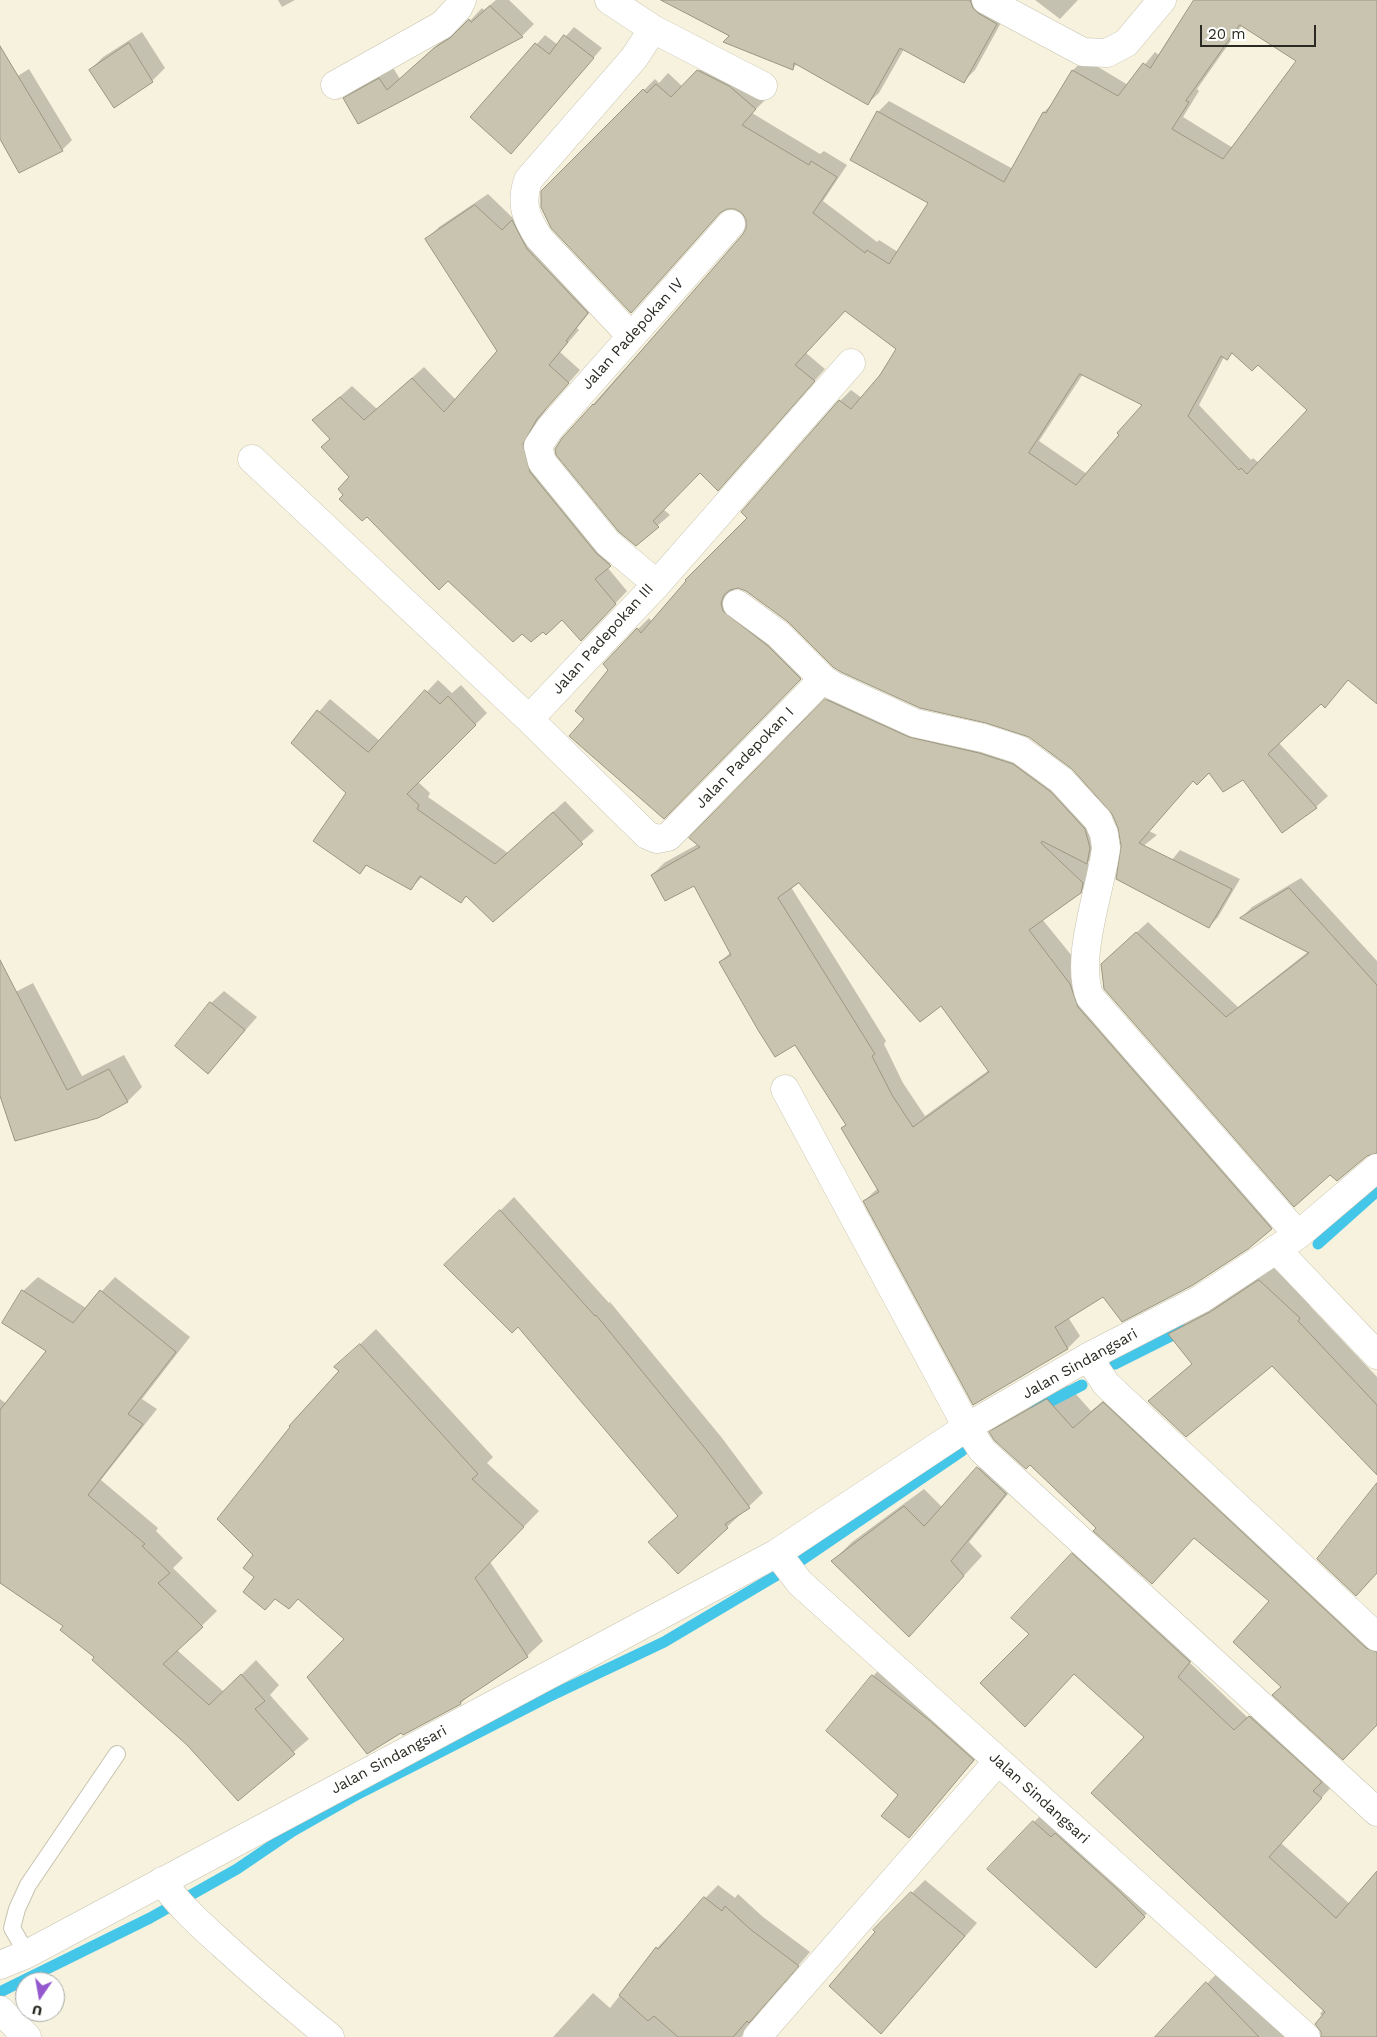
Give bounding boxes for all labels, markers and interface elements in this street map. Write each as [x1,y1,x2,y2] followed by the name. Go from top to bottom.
[1202,15,1318,47] scale bar
[1208,25,1246,43] text: 20 m
[578,275,688,393] street label: Jalan Padepokan IV
[549,580,657,698] street label: Jalan Padepokan III
[692,704,798,812] street label: Jalan Padepokan I
[1019,1325,1141,1403] street label: Jalan Sindangsari
[328,1722,450,1798] street label: Jalan Sindangsari
[985,1748,1093,1848] street label: Jalan Sindangsari
[15,1972,65,2022] north arrow
[31,2002,44,2020] text: U

